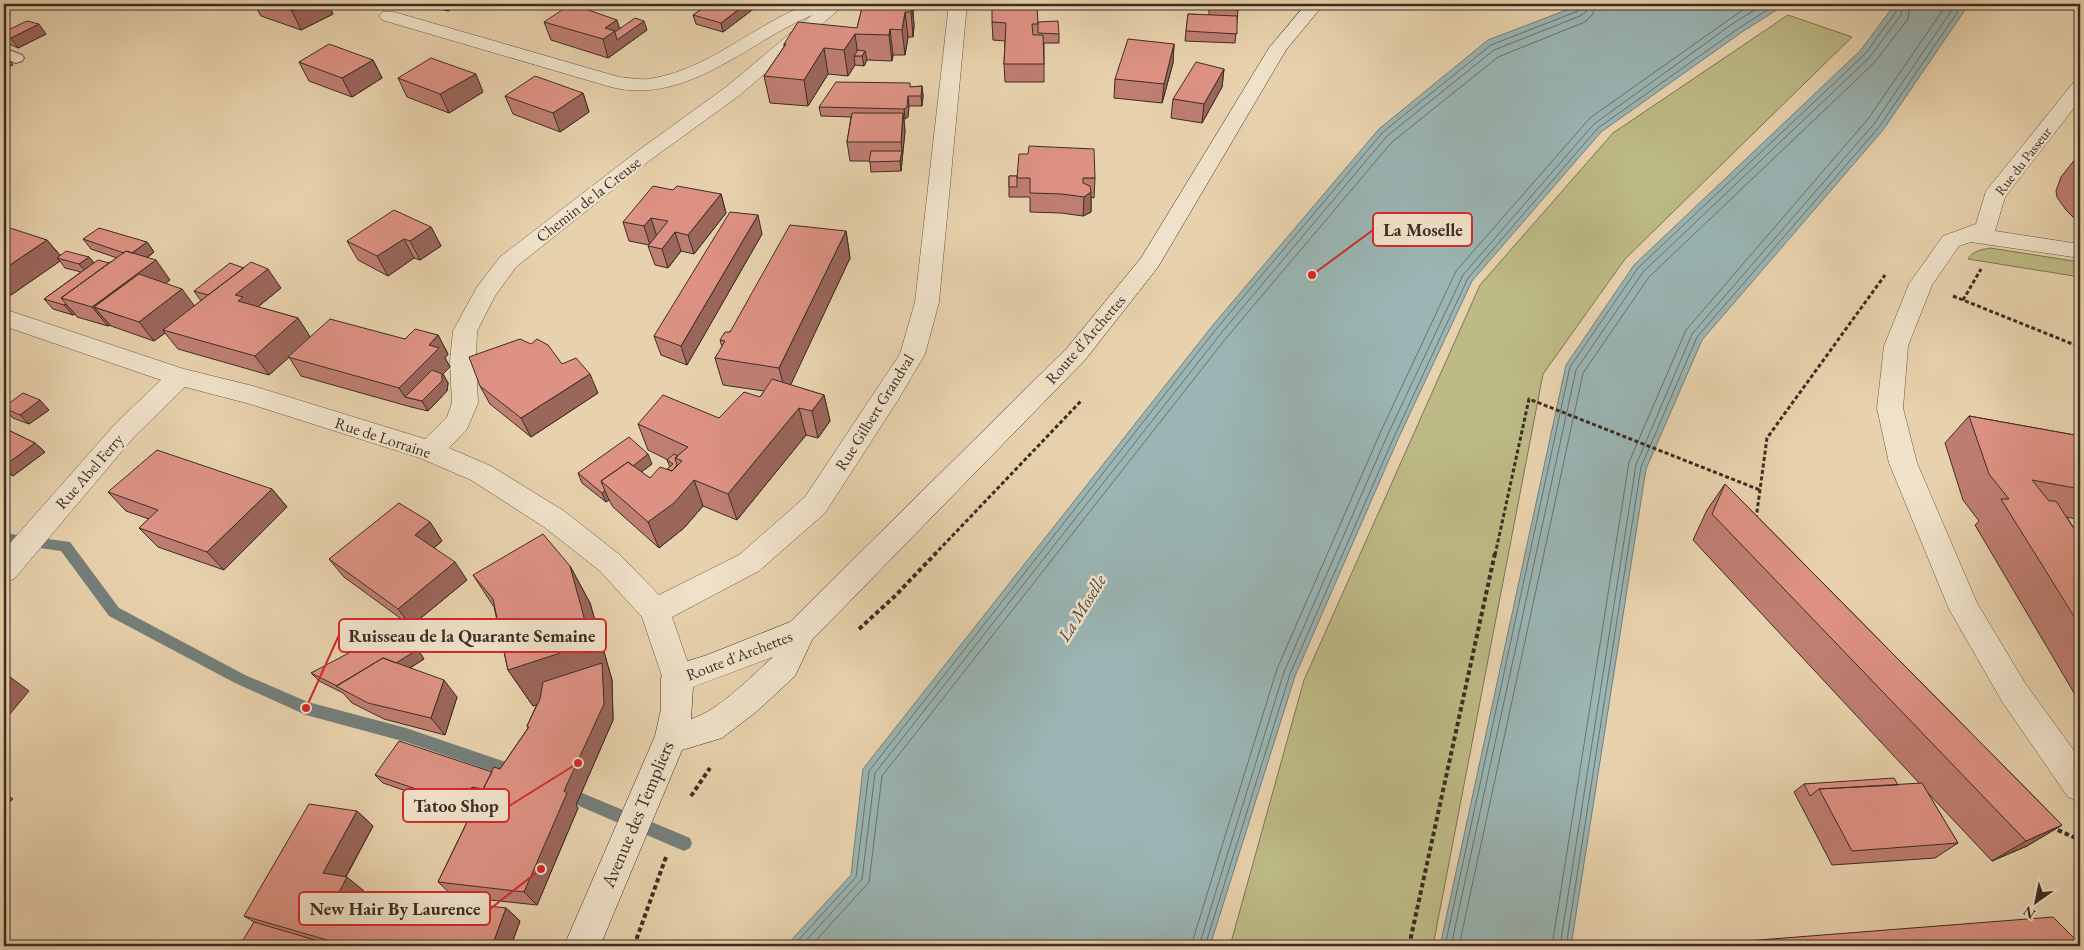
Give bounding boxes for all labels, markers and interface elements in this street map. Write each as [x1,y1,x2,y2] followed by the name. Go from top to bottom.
[1991,123,2056,199] street label: Rue du Passeur
[532,152,645,247] street label: Chemin de la Creuse
[1373,213,1472,246] callout: La Moselle
[1383,218,1463,241] text: La Moselle
[1041,290,1130,389] street label: Route d'Archettes
[830,350,919,475] street label: Rue Gilbert Grandval
[332,412,434,463] street label: Rue de Lorraine
[51,428,129,514] street label: Rue Abel Ferry
[1052,569,1112,646] water label: La Moselle
[339,619,606,652] callout: Ruisseau de la Quarante Semaine
[348,624,596,647] text: Ruisseau de la Quarante Semaine
[683,626,795,685] street label: Route d'Archettes
[595,737,680,892] street label: Avenue des Templiers
[403,789,509,822] callout: Tatoo Shop
[413,794,499,817] text: Tatoo Shop
[2012,878,2062,928] north arrow
[299,892,490,925] callout: New Hair By Laurence
[310,897,481,920] text: New Hair By Laurence
[2019,902,2039,924] text: N

